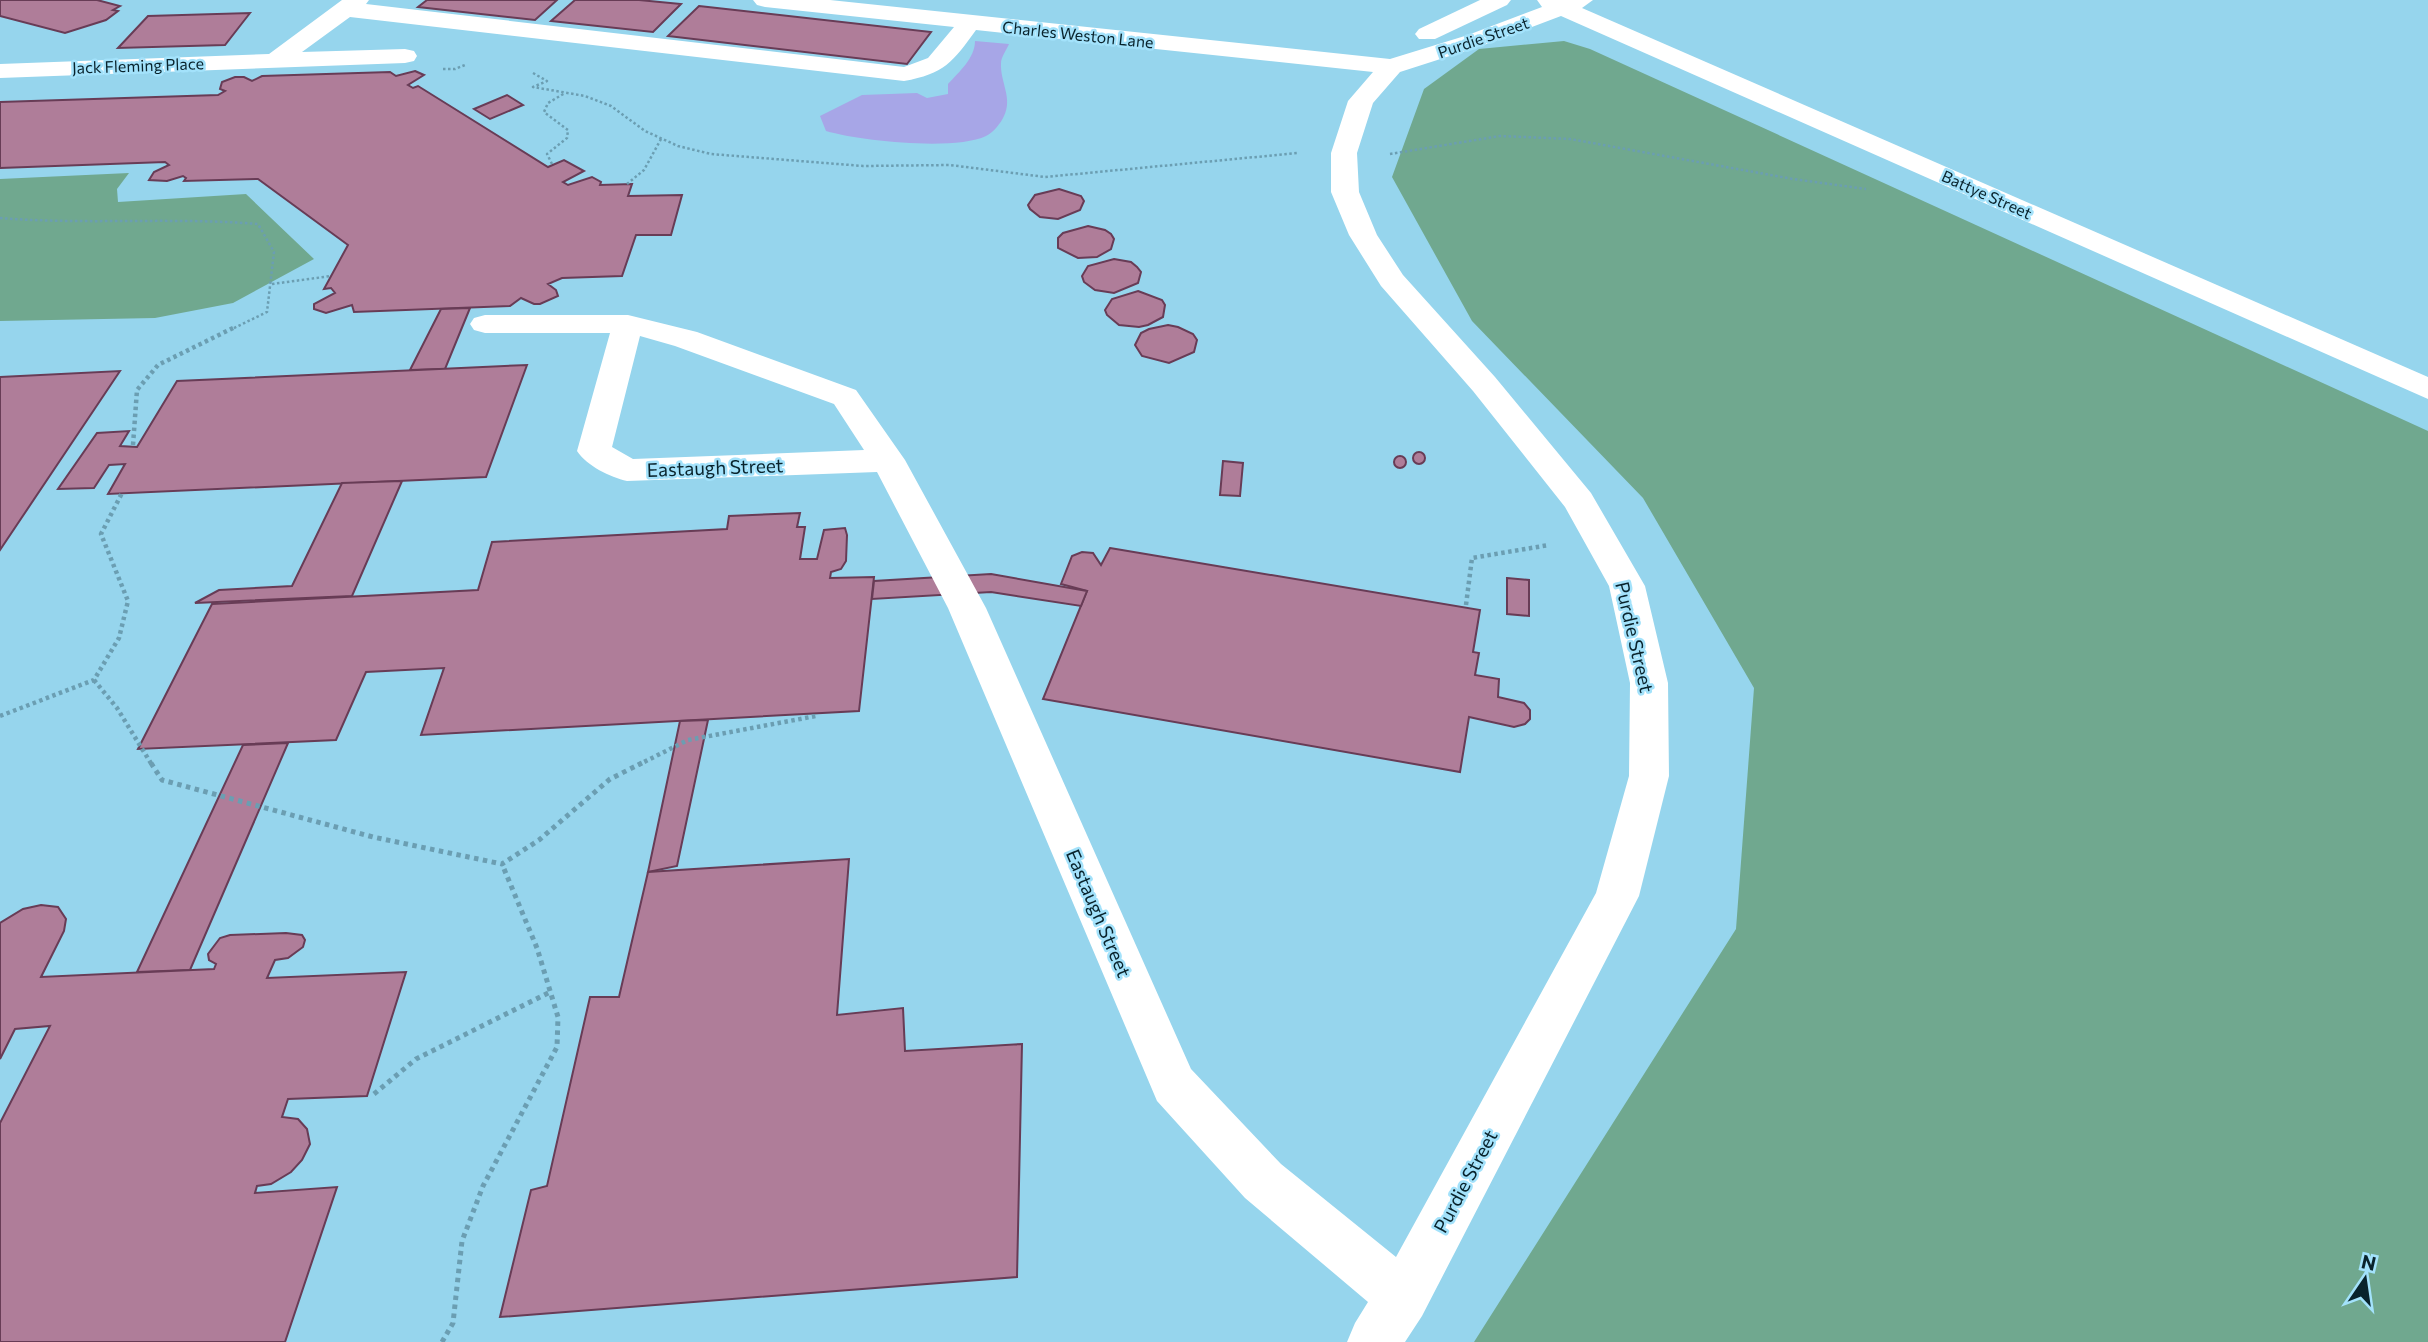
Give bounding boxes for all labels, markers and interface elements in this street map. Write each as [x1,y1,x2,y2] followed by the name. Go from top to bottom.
[1435,12,1532,61] street label: Purdie Street
[1001,17,1155,51] street label: Charles Weston Lane
[72,53,204,77] street label: Jack Fleming Place
[1939,166,2035,222] street label: Battye Street
[646,453,784,481] street label: Eastaugh Street
[1611,579,1659,695] street label: Purdie Street
[1062,846,1136,981] street label: Eastaugh Street
[1428,1126,1502,1236] street label: Purdie Street
[2330,1244,2400,1314] north arrow
[2359,1249,2378,1275] text: N

